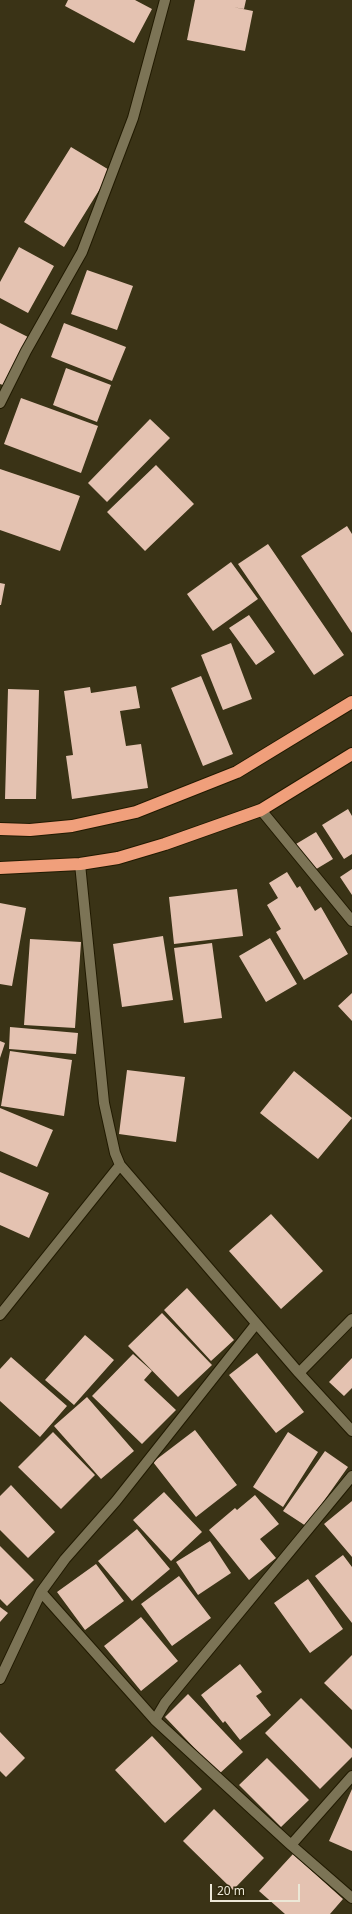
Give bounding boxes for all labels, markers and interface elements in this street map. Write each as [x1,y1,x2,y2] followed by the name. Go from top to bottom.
[212,1876,302,1902] scale bar
[217,1882,245,1899] text: 20 m

